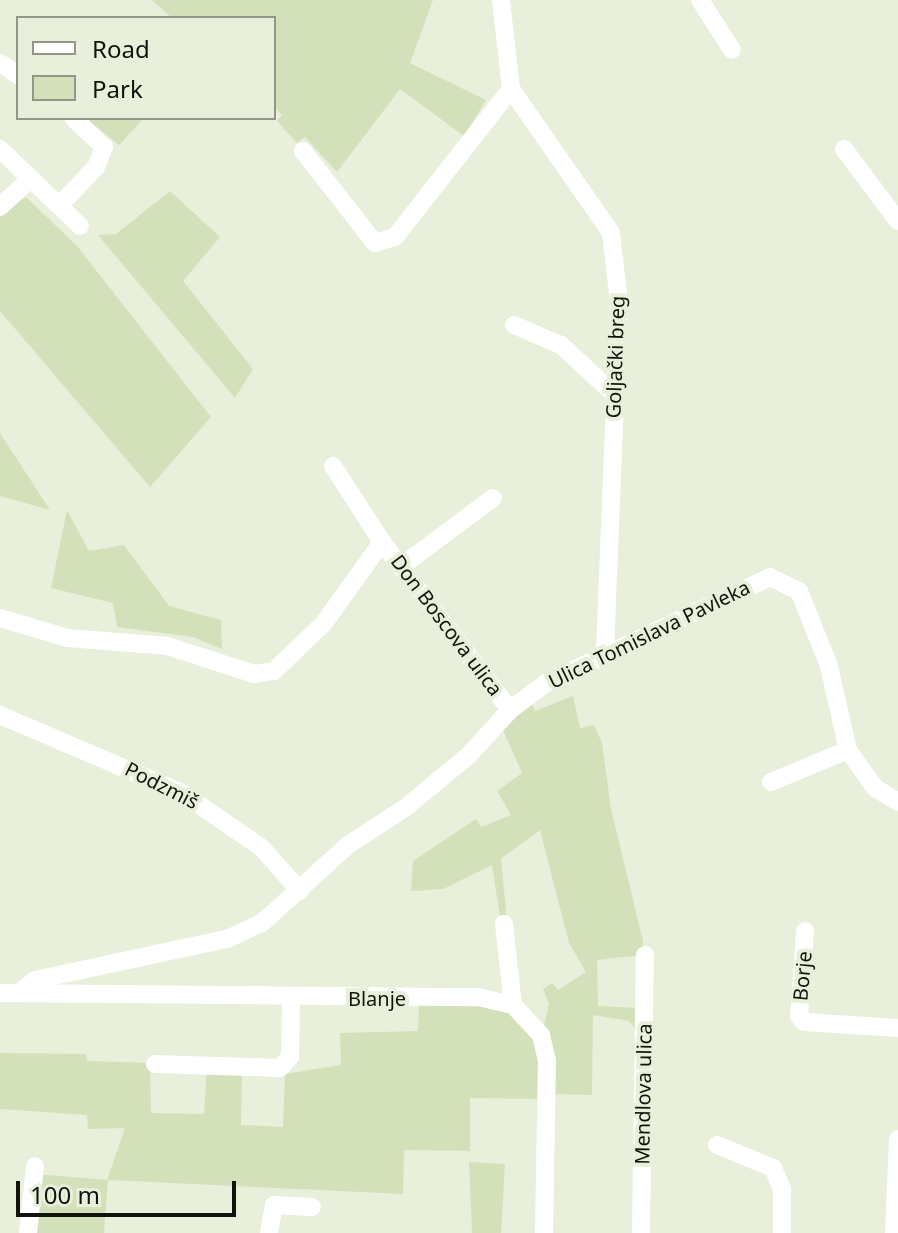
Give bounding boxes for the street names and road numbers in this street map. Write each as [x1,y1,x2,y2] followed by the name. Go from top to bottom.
[601,295,629,419] street label: Goljački breg
[386,550,508,700] street label: Don Boscova ulica
[544,575,754,693] street label: Ulica Tomislava Pavleka
[121,756,203,814] street label: Podzmiš
[788,950,816,1002] street label: Borje
[348,986,406,1010] street label: Blanje
[630,1023,656,1165] street label: Mendlova ulica

